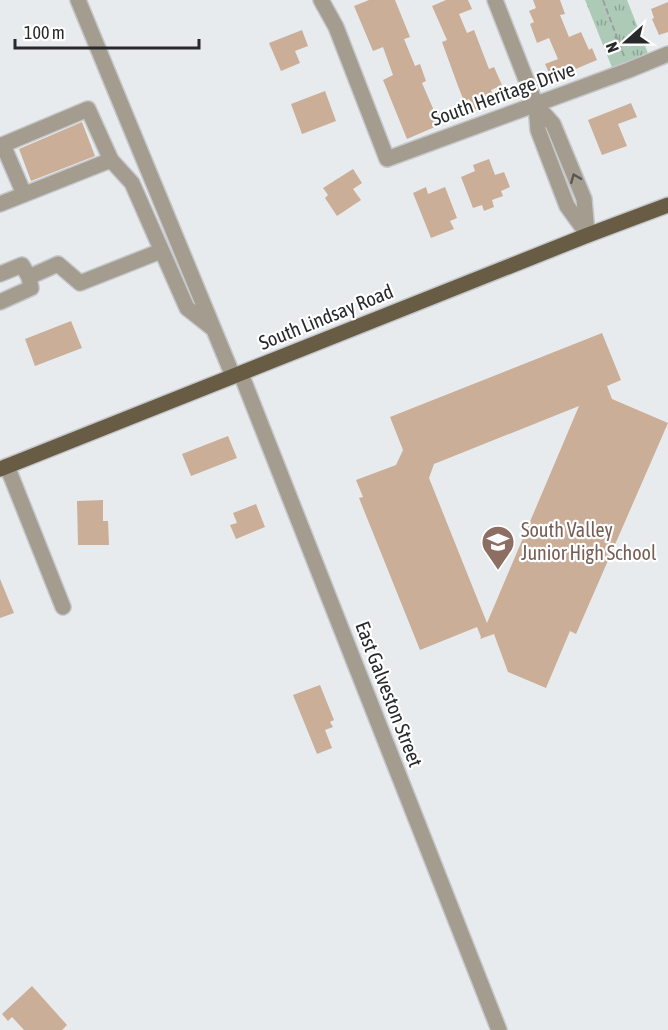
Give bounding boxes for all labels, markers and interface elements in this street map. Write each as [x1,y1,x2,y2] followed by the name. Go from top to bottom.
[15,12,200,50] scale bar
[596,12,656,72] north arrow
[24,22,65,43] text: 100 m
[602,40,622,55] text: N
[428,57,578,130] street label: South Heritage Drive
[570,174,582,185] one-way arrow
[255,279,396,354] street label: South Lindsay Road
[521,518,657,564] place label: South Valley Junior High School
[480,524,516,571] school or university icon: South Valley Junior High School
[351,618,428,770] street label: East Galveston Street

